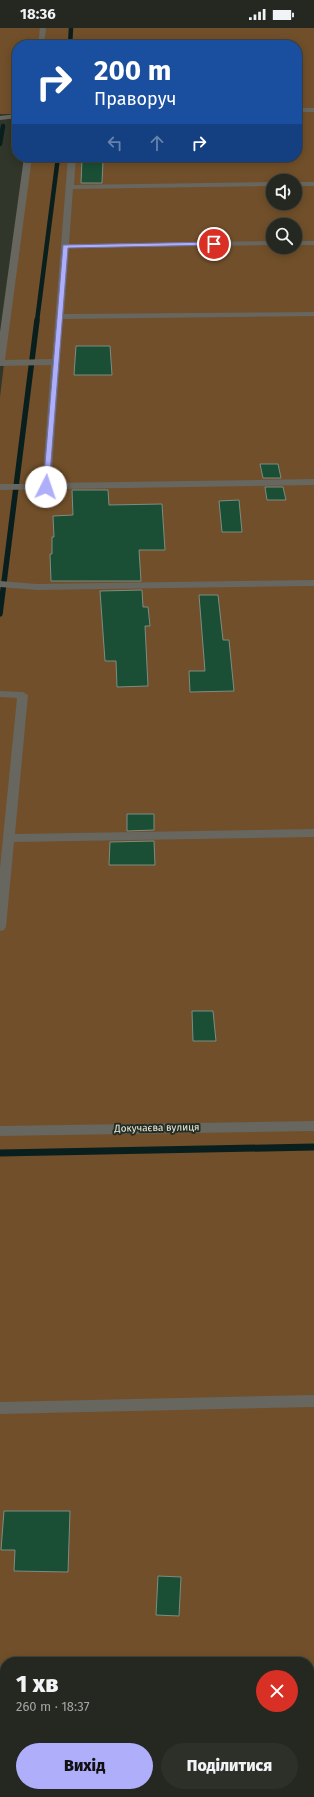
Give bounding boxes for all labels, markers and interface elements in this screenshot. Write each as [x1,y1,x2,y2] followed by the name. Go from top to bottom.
[20,5,56,23] text: 18:36
[94,54,172,87] text: 200 m
[28,56,80,108] icon: right
[94,88,176,110] text: Праворуч
[104,132,126,154] icon: left
[146,132,168,154] icon: ahead
[188,132,210,154] icon: right
[266,174,302,254] map controls
[266,174,302,210] button: sound
[266,218,302,254] button: search
[197,227,231,261] pin
[203,233,225,255] icon: arrive
[25,466,67,508] position arrow
[113,1121,200,1135] street label: Докучаєва вулиця
[16,1670,59,1698] text: 1 хв
[256,1670,298,1712] button: close
[16,1699,89,1714] text: 260 m · 18:37
[16,1743,153,1789] button: Вихід
[161,1743,298,1789] button: Поділитися

